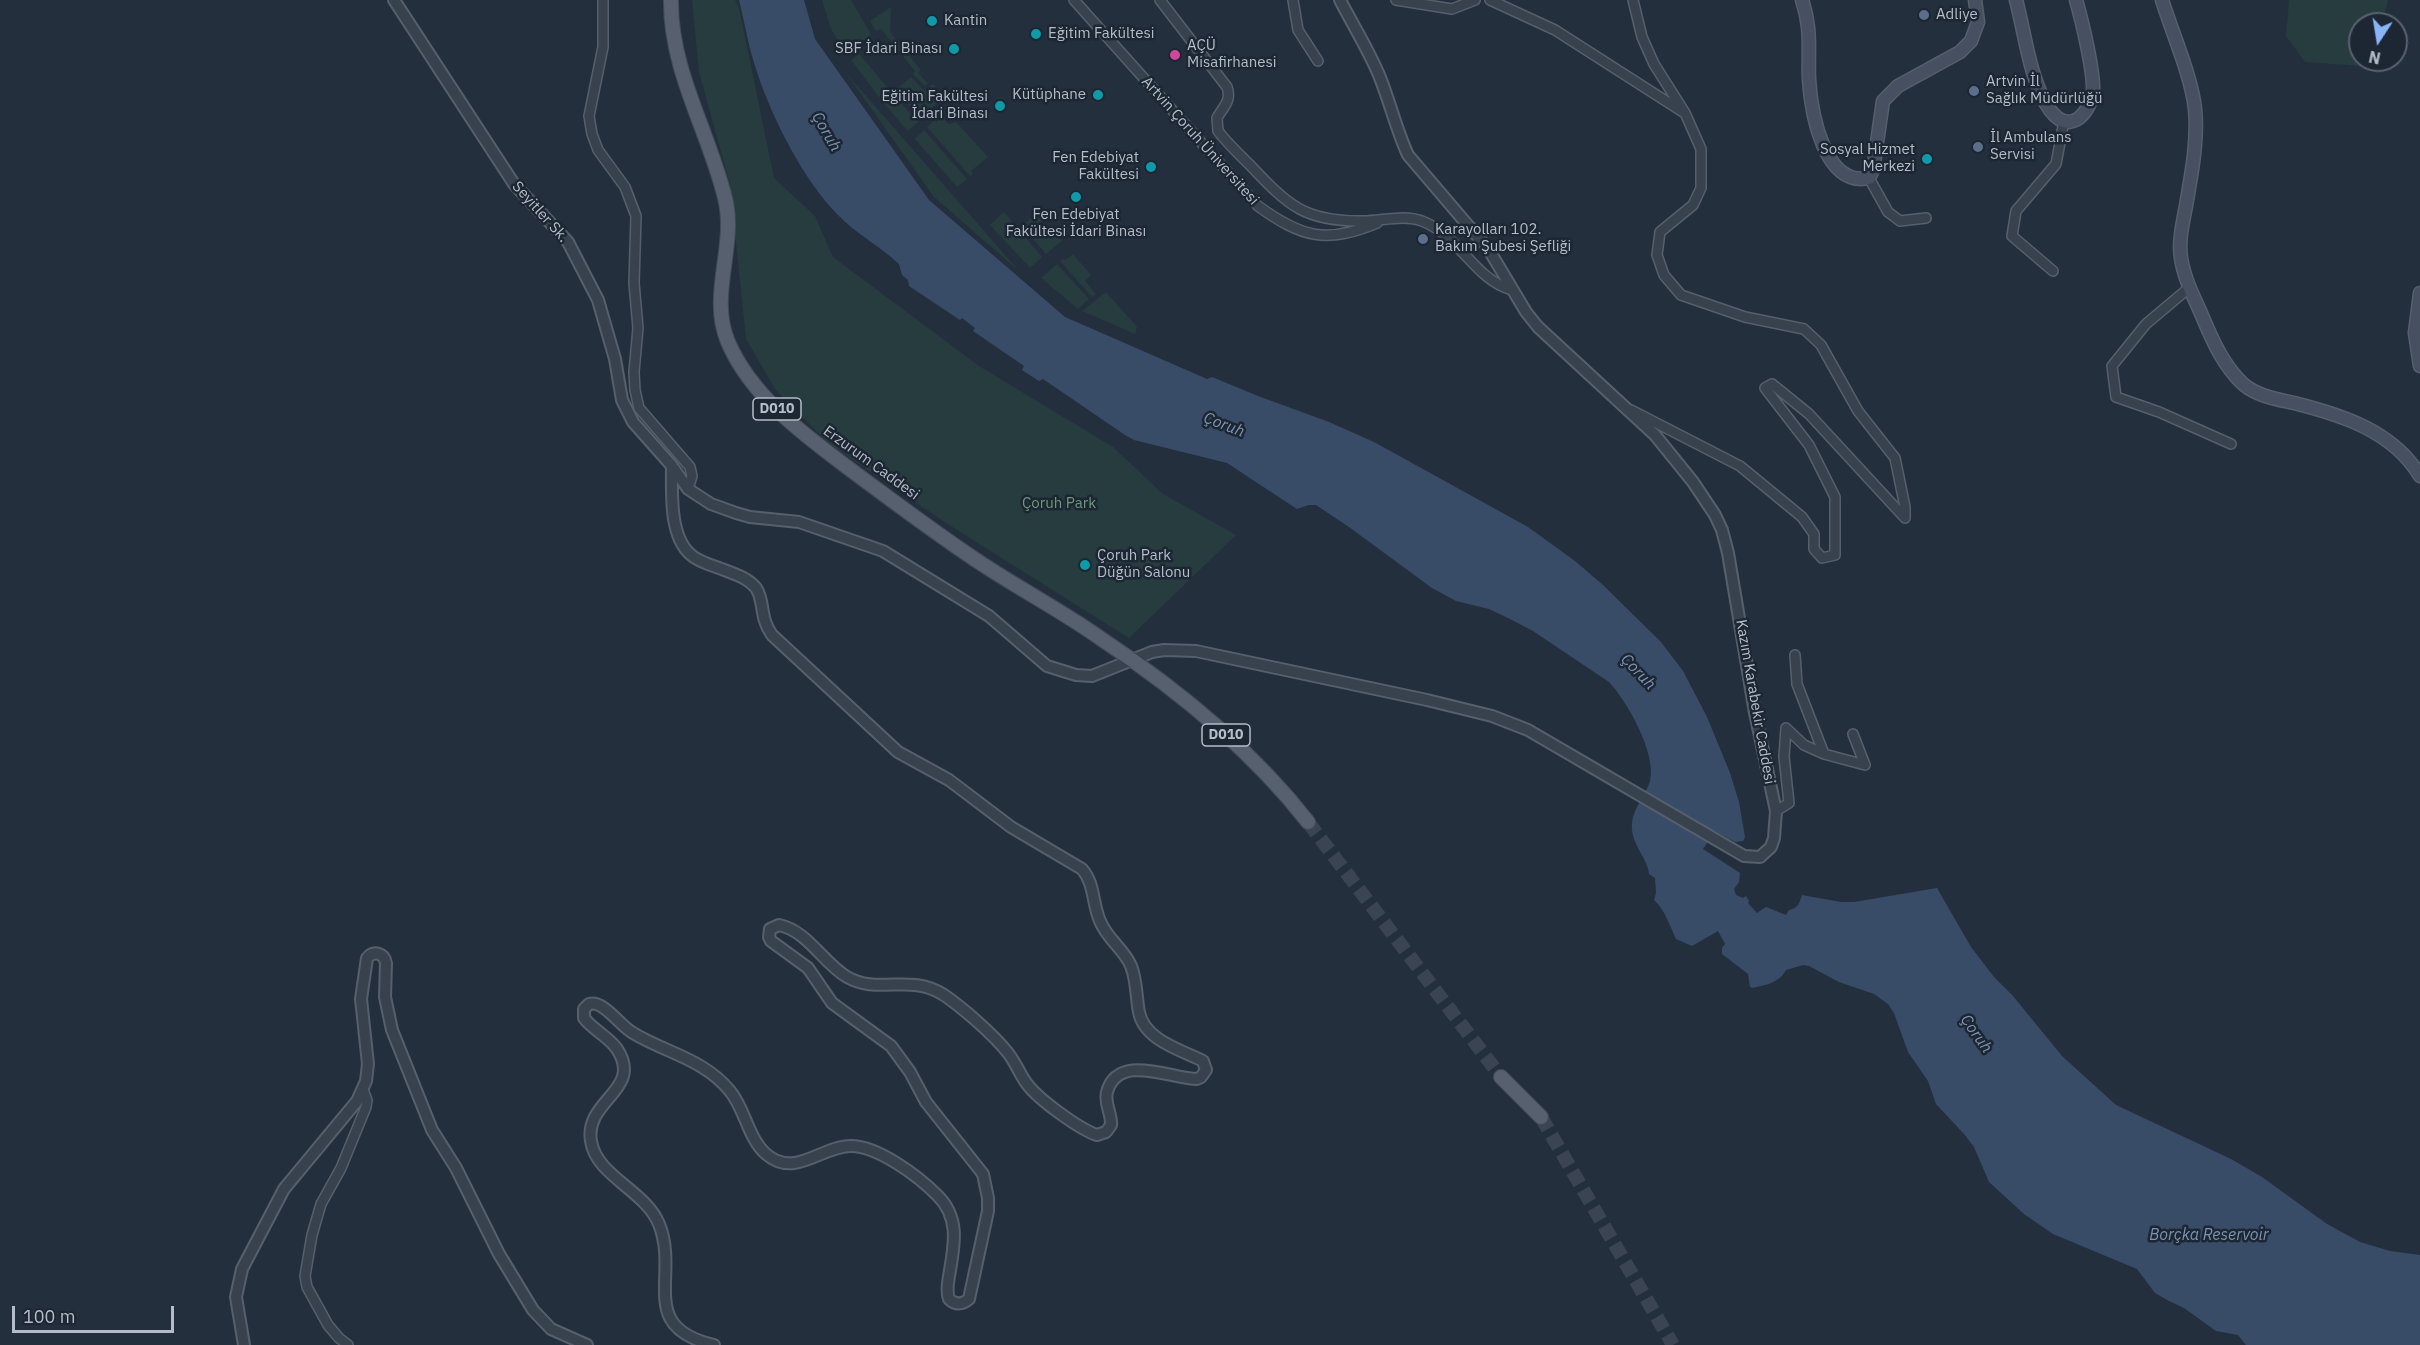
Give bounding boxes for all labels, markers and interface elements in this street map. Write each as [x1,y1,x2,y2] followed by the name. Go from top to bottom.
[1936,6,1978,24] place label: Adliye
[1917,8,1931,22] marker: Adliye
[944,12,987,30] place label: Kantin
[2348,12,2408,72] north arrow
[925,14,939,28] marker: Kantin
[1048,25,1155,43] place label: Eğitim Fakültesi
[1029,27,1043,41] marker: Eğitim Fakültesi
[1187,37,1277,72] place label: AÇÜ Misafirhanesi
[835,40,942,58] place label: SBF İdari Binası
[947,42,961,56] marker: SBF İdari Binası
[2367,47,2382,69] text: N
[1168,48,1182,62] marker: AÇÜ Misafirhanesi
[1138,73,1262,209] street label: Artvin Çoruh Üniversitesi
[1986,73,2102,108] place label: Artvin İl Sağlık Müdürlüğü
[1967,84,1981,98] marker: Artvin İl Sağlık Müdürlüğü
[1012,86,1086,104] place label: Kütüphane
[881,88,988,123] place label: Eğitim Fakültesi İdari Binası
[1091,88,1105,102] marker: Kütüphane
[993,99,1007,113] marker: Eğitim Fakültesi İdari Binası
[807,109,845,155] water label: Çoruh
[1990,129,2071,164] place label: İl Ambulans Servisi
[1971,140,1985,154] marker: İl Ambulans Servisi
[1820,141,1915,176] place label: Sosyal Hizmet Merkezi
[1052,149,1139,184] place label: Fen Edebiyat Fakültesi
[1920,152,1934,166] marker: Sosyal Hizmet Merkezi
[1144,160,1158,174] marker: Fen Edebiyat Fakültesi
[508,178,572,246] street label: Seyitler Sk.
[1069,190,1083,204] marker: Fen Edebiyat Fakültesi İdari Binası
[1006,206,1146,241] place label: Fen Edebiyat Fakültesi İdari Binası
[1435,221,1571,256] place label: Karayolları 102. Bakım Şubesi Şefliği
[1416,232,1430,246] marker: Karayolları 102. Bakım Şubesi Şefliği
[753,398,801,420] road number: D010
[1201,408,1247,442] water label: Çoruh
[819,422,923,504] street label: Erzurum Caddesi
[1022,495,1096,513] park label: Çoruh Park
[1097,547,1190,582] place label: Çoruh Park Düğün Salonu
[1078,558,1092,572] marker: Çoruh Park Düğün Salonu
[1732,618,1778,786] street label: Kazım Karabekir Caddesi
[1616,650,1660,694] water label: Çoruh
[1202,724,1250,746] road number: D010
[1956,1011,1996,1057] water label: Çoruh
[2149,1225,2269,1245] water label: Borçka Reservoir
[15,1294,177,1332] scale bar
[23,1305,75,1328] text: 100 m

